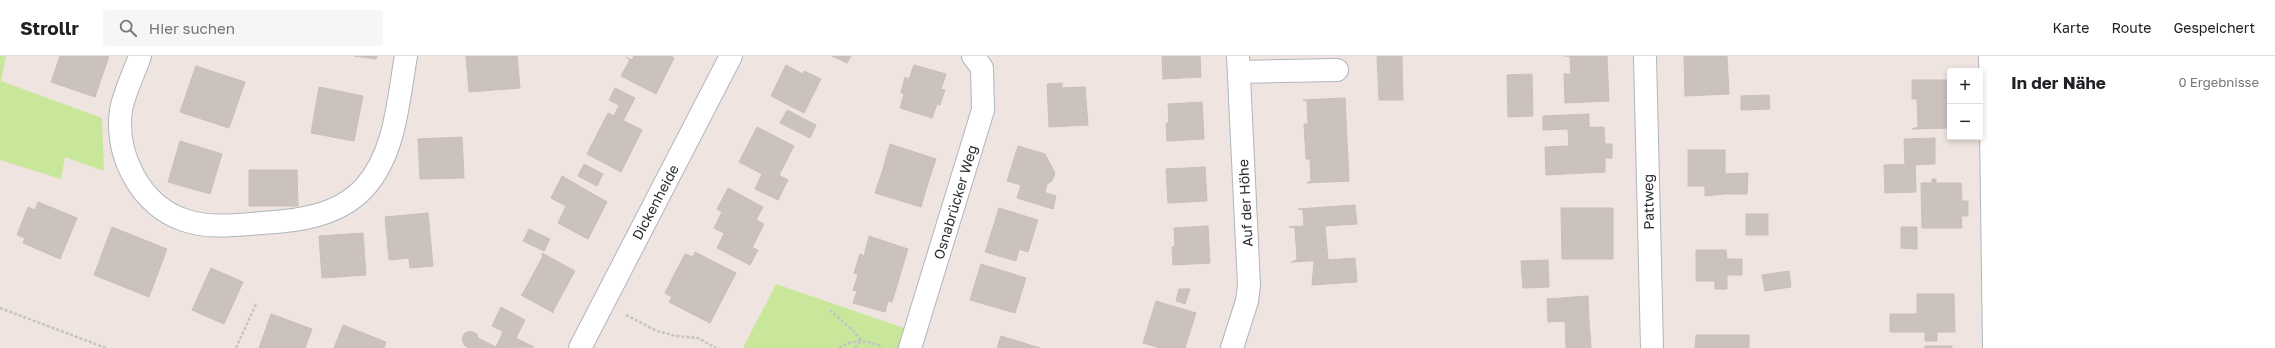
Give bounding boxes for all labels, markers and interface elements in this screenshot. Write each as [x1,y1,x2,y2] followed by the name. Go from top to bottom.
[103,10,383,46] search box
[20,16,79,39] text: Strollr
[117,17,139,39] icon: search
[149,19,235,37] text: Hier suchen
[2053,19,2089,36] text: Karte
[2111,19,2151,36] text: Route
[2173,19,2255,36] text: Gespeichert
[1947,68,1983,140] map controls
[1947,68,1983,104] button: +
[2011,72,2106,93] text: In der Nähe
[2178,74,2259,90] text: 0 Ergebnisse
[1947,104,1983,140] button: −
[930,143,980,261] street label: Osnabrücker Weg
[1234,159,1256,247] street label: Auf der Höhe
[628,161,682,243] street label: Dickenheide
[1639,174,1657,230] street label: Pattweg

